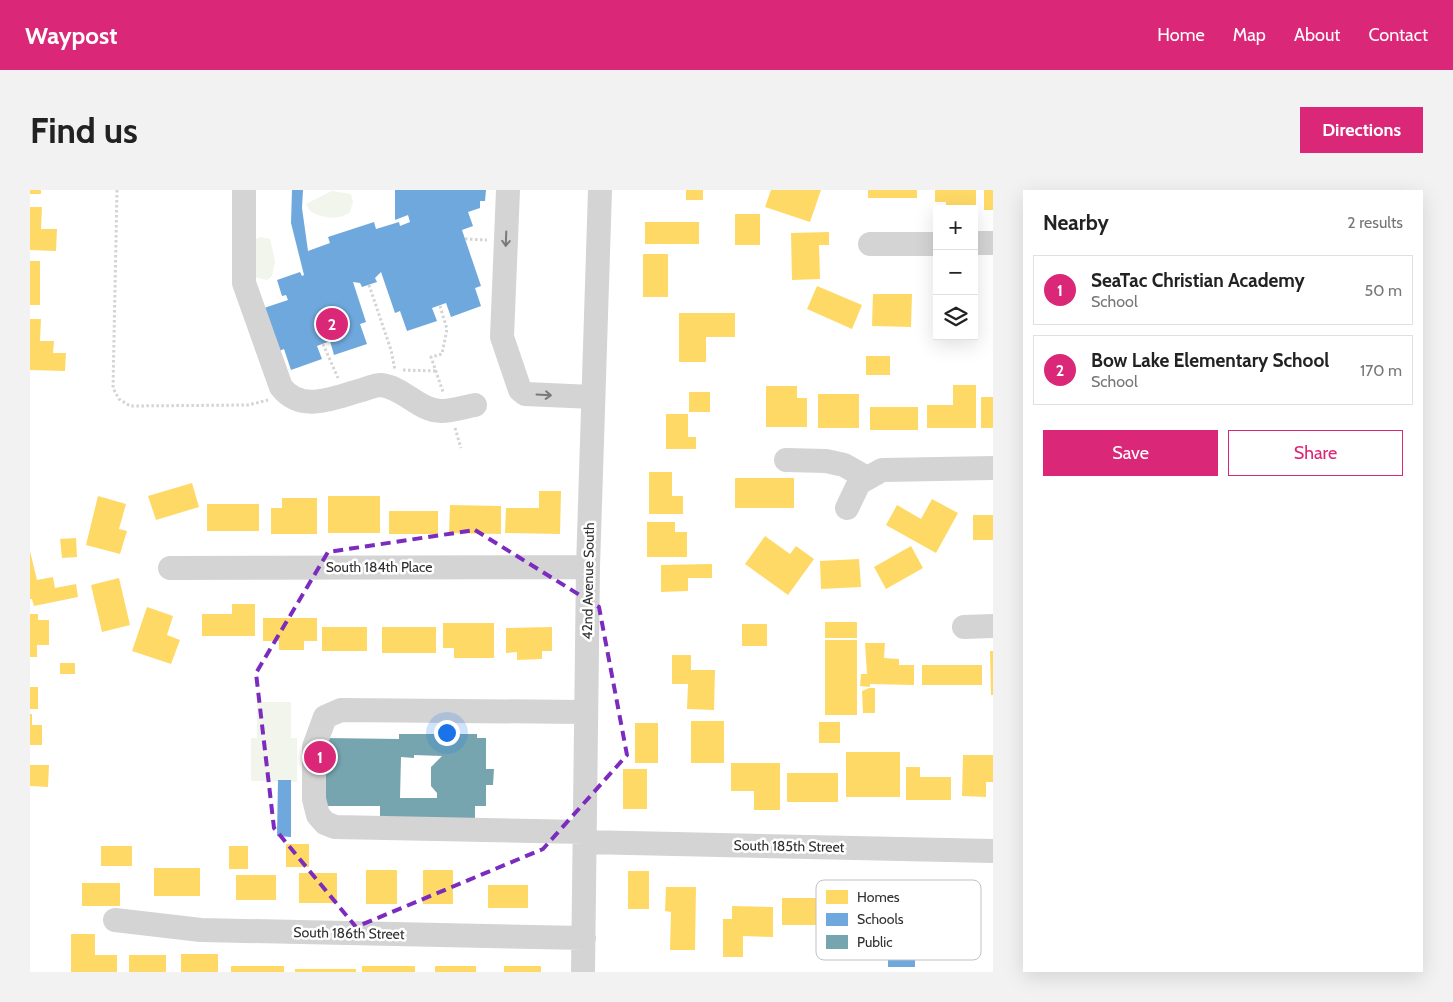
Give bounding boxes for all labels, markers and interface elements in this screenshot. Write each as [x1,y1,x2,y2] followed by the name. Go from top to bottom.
[25,21,117,50] text: Waypost
[1157,24,1205,46] text: Home
[1233,24,1266,46] text: Map
[1294,24,1340,46] text: About
[1368,24,1428,46] text: Contact
[1300,107,1423,153] button: Directions
[30,109,138,152] text: Find us
[933,205,978,340] map controls
[933,205,978,250] button: +
[1043,210,1109,235] text: Nearby
[1347,213,1403,232] text: 2 results
[502,230,511,246] one-way arrow
[933,250,978,295] button: −
[1091,269,1305,292] text: SeaTac Christian Academy
[1057,281,1063,300] text: 1
[1365,281,1402,300] text: 50 m
[1091,292,1138,311] text: School
[933,295,978,340] button: layers
[316,305,348,343] pin: 2
[1091,349,1329,372] text: Bow Lake Elementary School
[1056,361,1064,380] text: 2
[1360,361,1402,380] text: 170 m
[1091,372,1138,391] text: School
[536,390,552,399] one-way arrow
[1043,430,1218,476] button: Save
[1228,430,1403,476] button: Share
[578,522,598,640] street label: 42nd Avenue South
[326,558,432,576] street label: South 184th Place
[434,720,460,746] your location
[304,738,336,776] pin: 1
[733,836,845,856] street label: South 185th Street
[816,880,981,960] legend
[857,888,900,906] text: Homes
[857,910,904,928] text: Schools
[293,923,405,943] street label: South 186th Street
[857,933,893,951] text: Public

